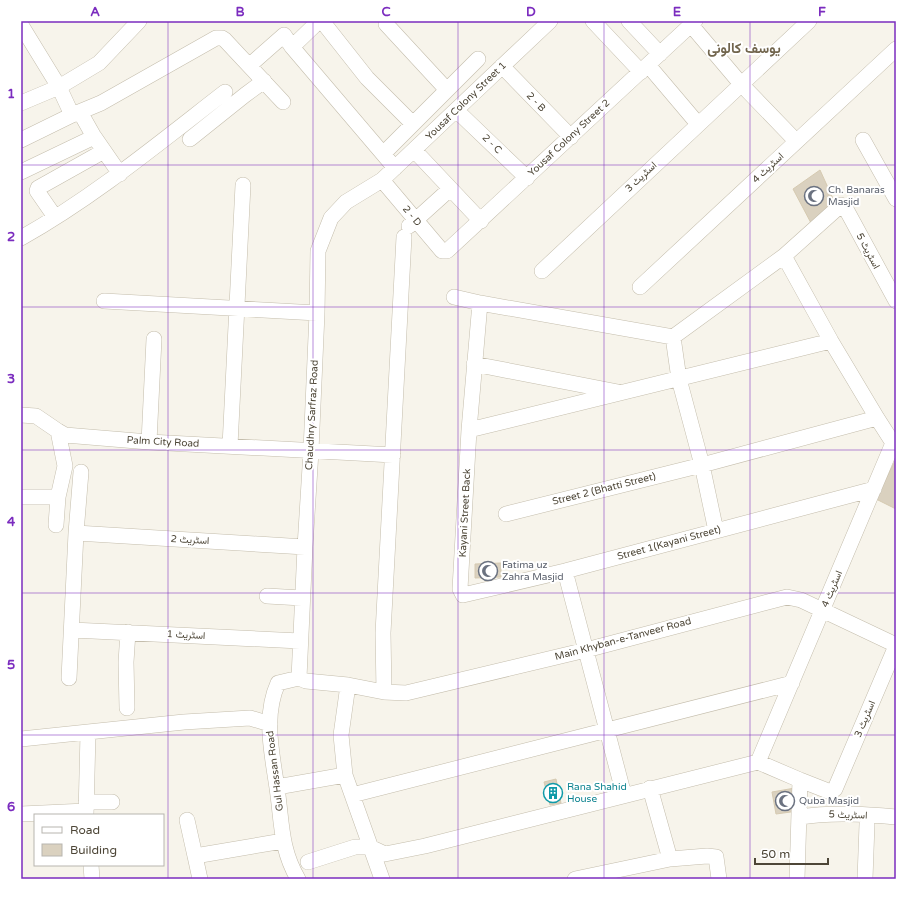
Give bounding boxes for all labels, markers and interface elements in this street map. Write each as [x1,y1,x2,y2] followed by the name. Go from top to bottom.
[90,4,100,20] text: A
[235,4,245,20] text: B
[381,4,391,20] text: C
[526,4,536,20] text: D
[673,4,681,20] text: E
[818,4,826,20] text: F
[707,40,781,57] district label: یوسف کالونی
[423,59,509,143] street label: Yousaf Colony Street 1
[7,86,15,102] text: 1
[524,90,548,114] street label: 2 - B
[526,97,612,179] street label: Yousaf Colony Street 2
[480,132,504,156] street label: 2 - C
[750,150,786,186] street label: اسٹریٹ 4
[623,159,659,195] street label: اسٹریٹ 3
[828,184,885,208] place label: Ch. Banaras Masjid
[803,185,825,207] mosque icon: Ch. Banaras Masjid
[400,203,424,229] street label: 2 - D
[7,229,15,245] text: 2
[854,231,882,271] street label: اسٹریٹ 5
[303,360,321,470] street label: Chaudhry Sarfraz Road
[7,371,15,387] text: 3
[126,434,200,450] street label: Palm City Road
[457,468,473,558] street label: Kayani Street Back
[551,470,657,508] street label: Street 2 (Bhatti Street)
[7,514,16,530] text: 4
[616,523,722,563] street label: Street 1(Kayani Street)
[170,533,210,547] street label: اسٹریٹ 2
[502,559,564,583] place label: Fatima uz Zahra Masjid
[477,560,499,582] mosque icon: Fatima uz Zahra Masjid
[819,569,845,609] street label: اسٹریٹ 4
[553,615,693,663] street label: Main Khyban-e-Tanveer Road
[166,628,206,642] street label: اسٹریٹ 1
[7,657,15,673] text: 5
[852,699,878,739] street label: اسٹریٹ 3
[264,730,286,812] street label: Gul Hassan Road
[567,781,627,805] place label: Rana Shahid House
[542,782,564,804] building icon: Rana Shahid House
[774,790,796,812] mosque icon: Quba Masjid
[799,795,859,807] place label: Quba Masjid
[7,799,15,815] text: 6
[828,808,868,822] street label: اسٹریٹ 5
[34,814,164,866] legend
[70,823,100,837] text: Road
[755,840,828,866] scale bar
[70,843,117,857] text: Building
[761,847,790,861] text: 50 m

